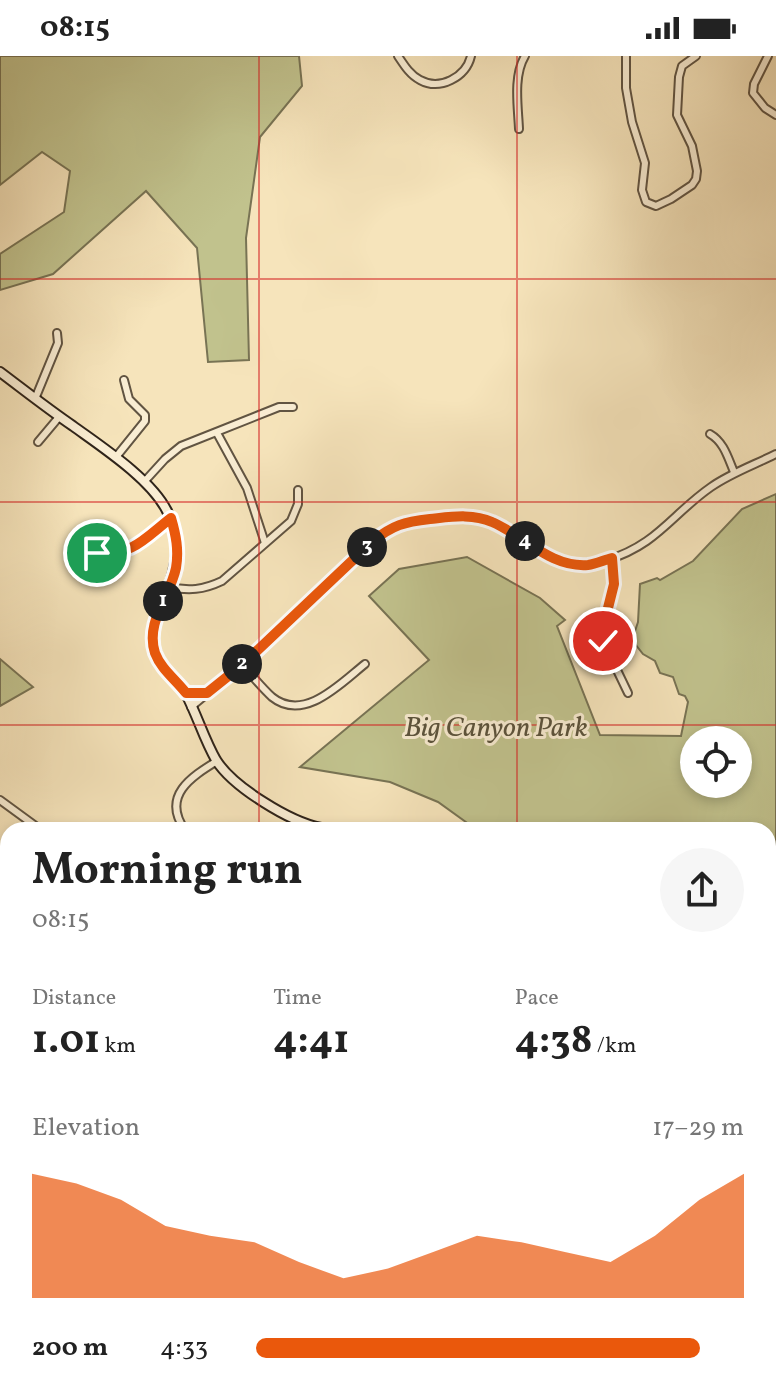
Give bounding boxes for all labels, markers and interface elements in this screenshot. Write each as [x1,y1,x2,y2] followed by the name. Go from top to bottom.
[40,7,110,49] text: 08:15
[63,519,131,587] pin
[505,521,545,561] pin: 4
[518,525,532,556] text: 4
[347,527,387,567] pin: 3
[75,531,119,575] icon: arrive
[361,531,373,562] text: 3
[143,581,183,621] pin: 1
[159,585,167,616] text: 1
[569,607,637,675] pin
[581,619,625,663] icon: check
[222,644,262,684] pin: 2
[236,648,248,679] text: 2
[404,709,588,748] park label: Big Canyon Park
[680,726,752,798] map controls
[680,726,752,798] button: locate
[32,841,303,902] text: Morning run
[660,848,744,932] button: share
[32,902,90,938] text: 08:15
[32,983,116,1014] text: Distance
[273,983,322,1014] text: Time
[515,983,559,1014] text: Pace
[32,1014,100,1070] text: 1.01
[273,1014,349,1070] text: 4:41
[515,1014,592,1070] text: 4:38
[100,1031,136,1062] text: km
[592,1031,636,1062] text: /km
[32,1110,140,1146] text: Elevation
[652,1110,744,1146] text: 17–29 m
[32,1330,108,1366] text: 200 m
[160,1330,208,1366] text: 4:33

